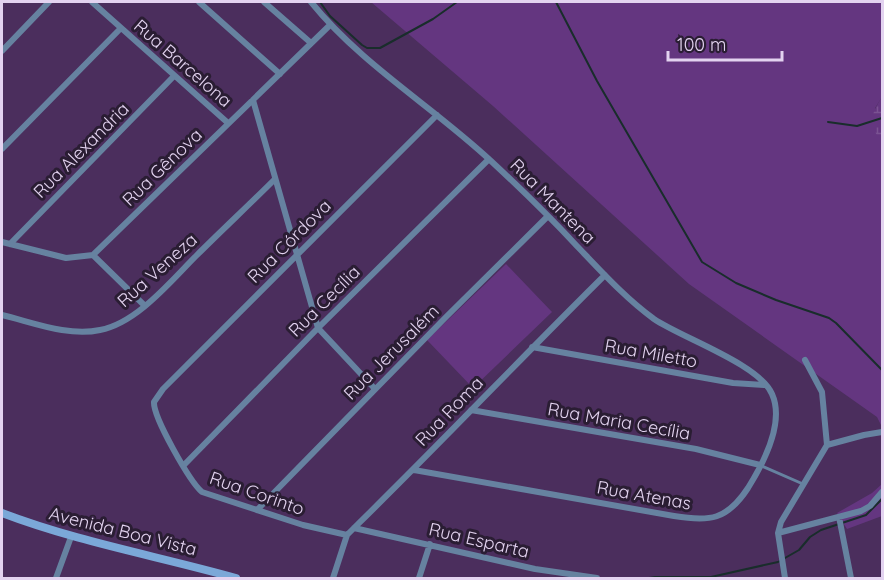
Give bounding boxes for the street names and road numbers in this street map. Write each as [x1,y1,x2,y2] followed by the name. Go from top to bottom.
[129,14,237,112] street label: Rua Barcelona
[28,97,134,203] street label: Rua Alexandria
[117,123,207,211] street label: Rua Gênova
[505,153,601,249] street label: Rua Mantena
[242,194,336,288] street label: Rua Córdova
[112,228,202,312] street label: Rua Veneza
[283,260,365,342] street label: Rua Cecília
[338,299,444,405] street label: Rua Jerusalém
[603,334,699,372] street label: Rua Miletto
[410,371,488,451] street label: Rua Roma
[546,397,692,445] street label: Rua Maria Cecília
[207,466,307,520] street label: Rua Corinto
[595,475,693,515] street label: Rua Atenas
[47,502,199,560] street label: Avenida Boa Vista
[427,517,531,563] street label: Rua Esparta

